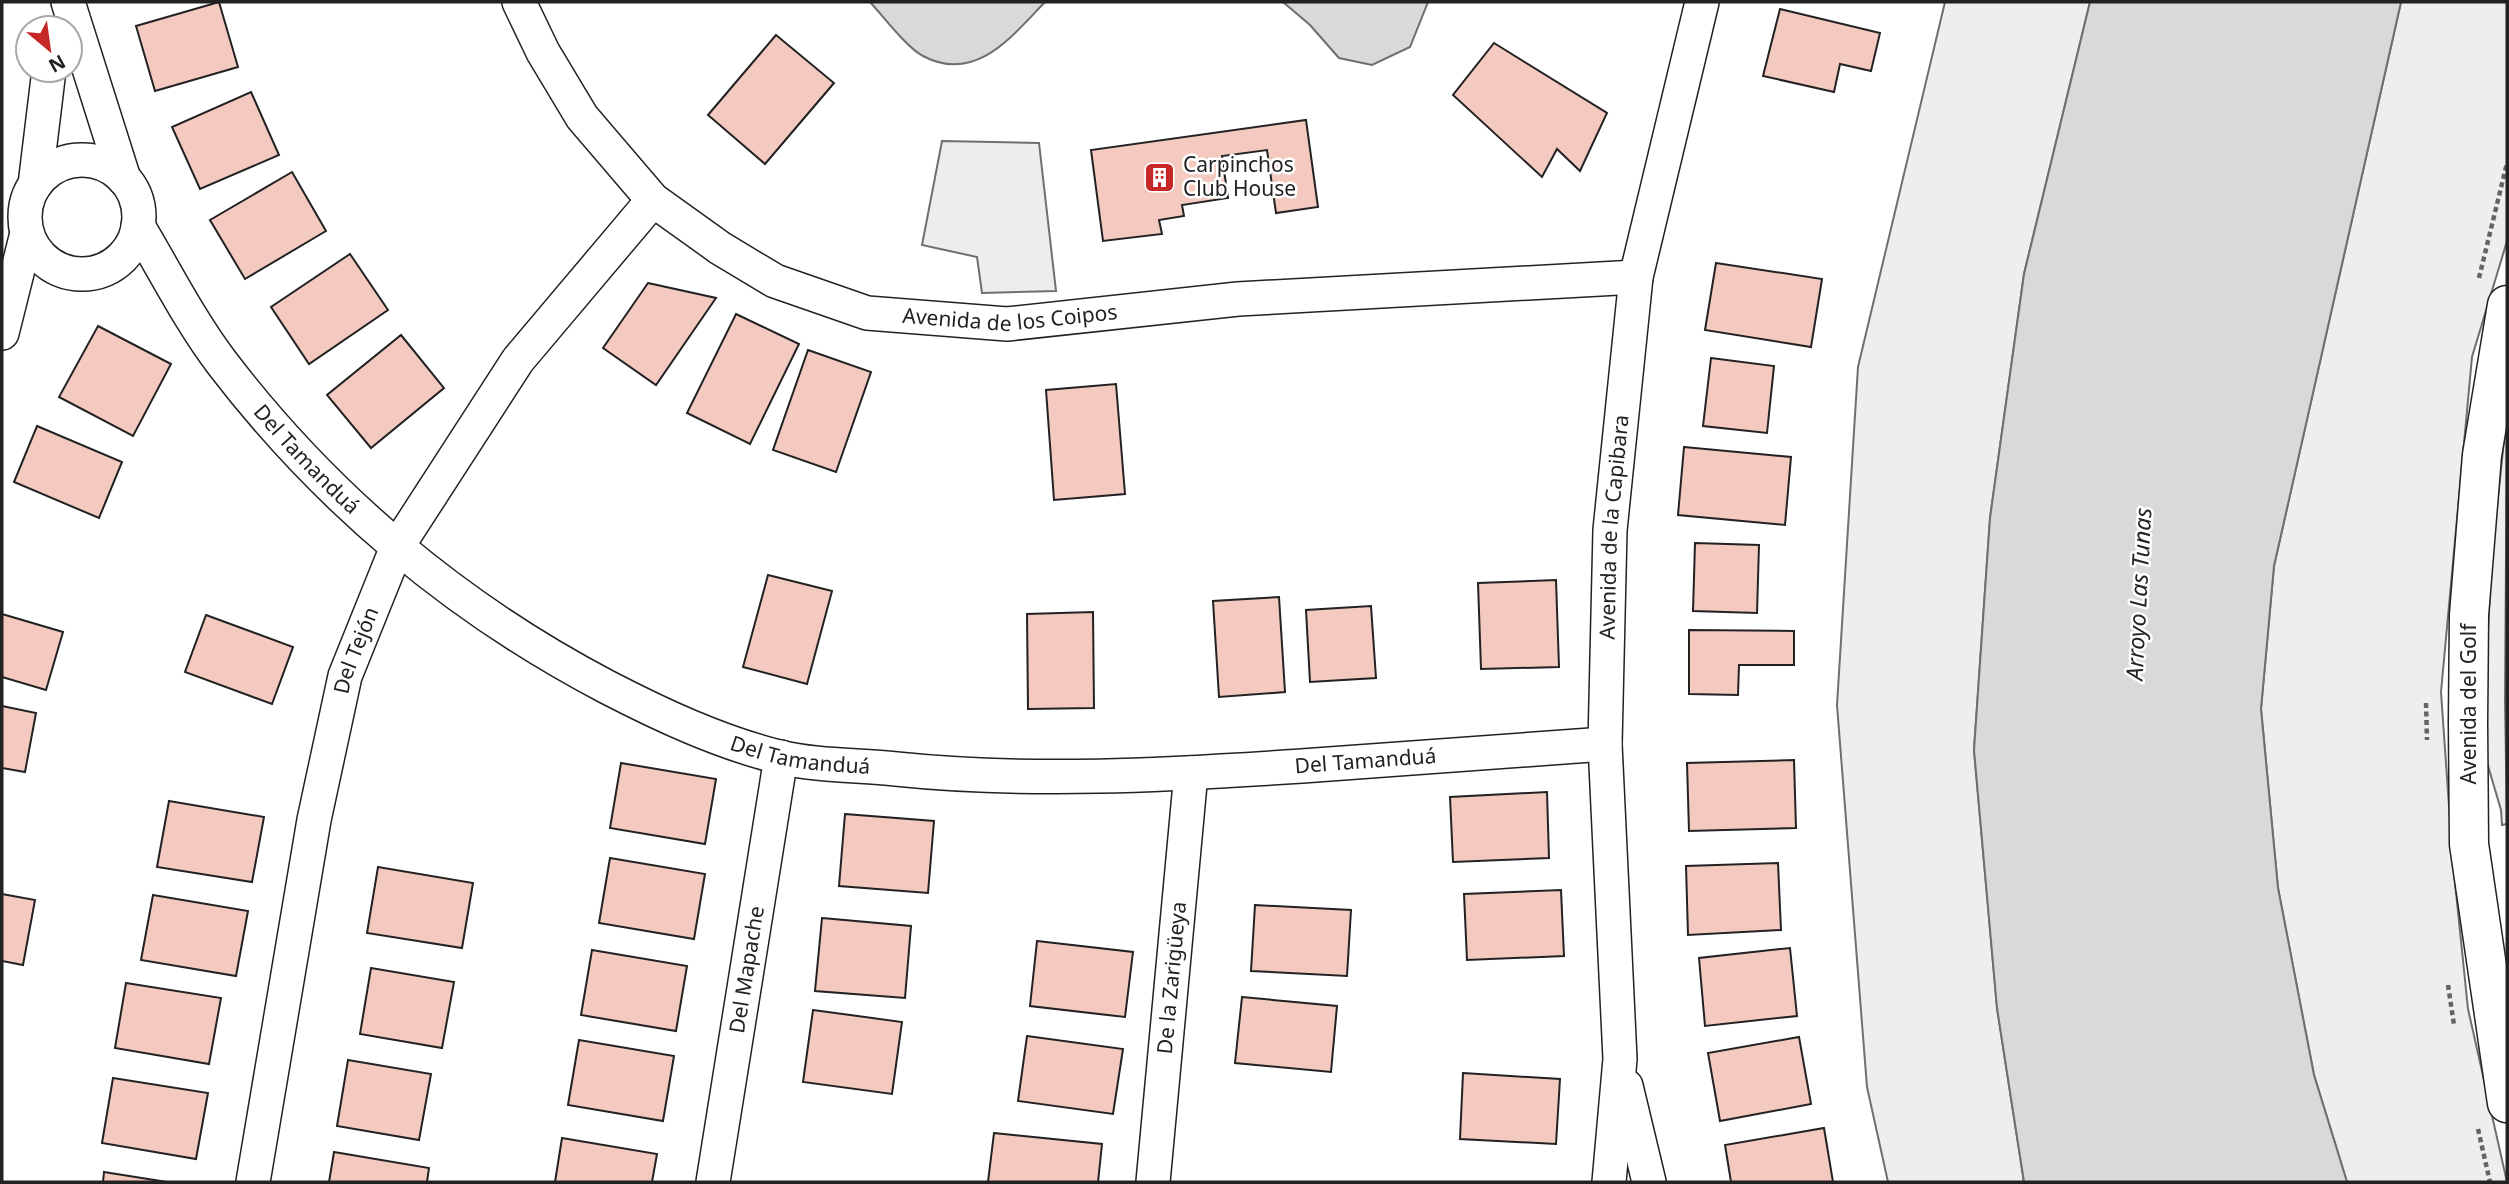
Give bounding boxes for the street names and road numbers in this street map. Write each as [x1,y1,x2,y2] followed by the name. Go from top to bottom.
[902,297,1119,337] street label: Avenida de los Coipos
[248,398,366,520] street label: Del Tamanduá
[1592,413,1635,640] street label: Avenida de la Capibara
[327,602,384,696] street label: Del Tejón
[2454,622,2482,784] street label: Avenida del Golf
[727,728,871,780] street label: Del Tamanduá
[1294,741,1437,780] street label: Del Tamanduá
[1150,900,1192,1055] street label: De la Zarigüeya
[722,904,770,1035] street label: Del Mapache

